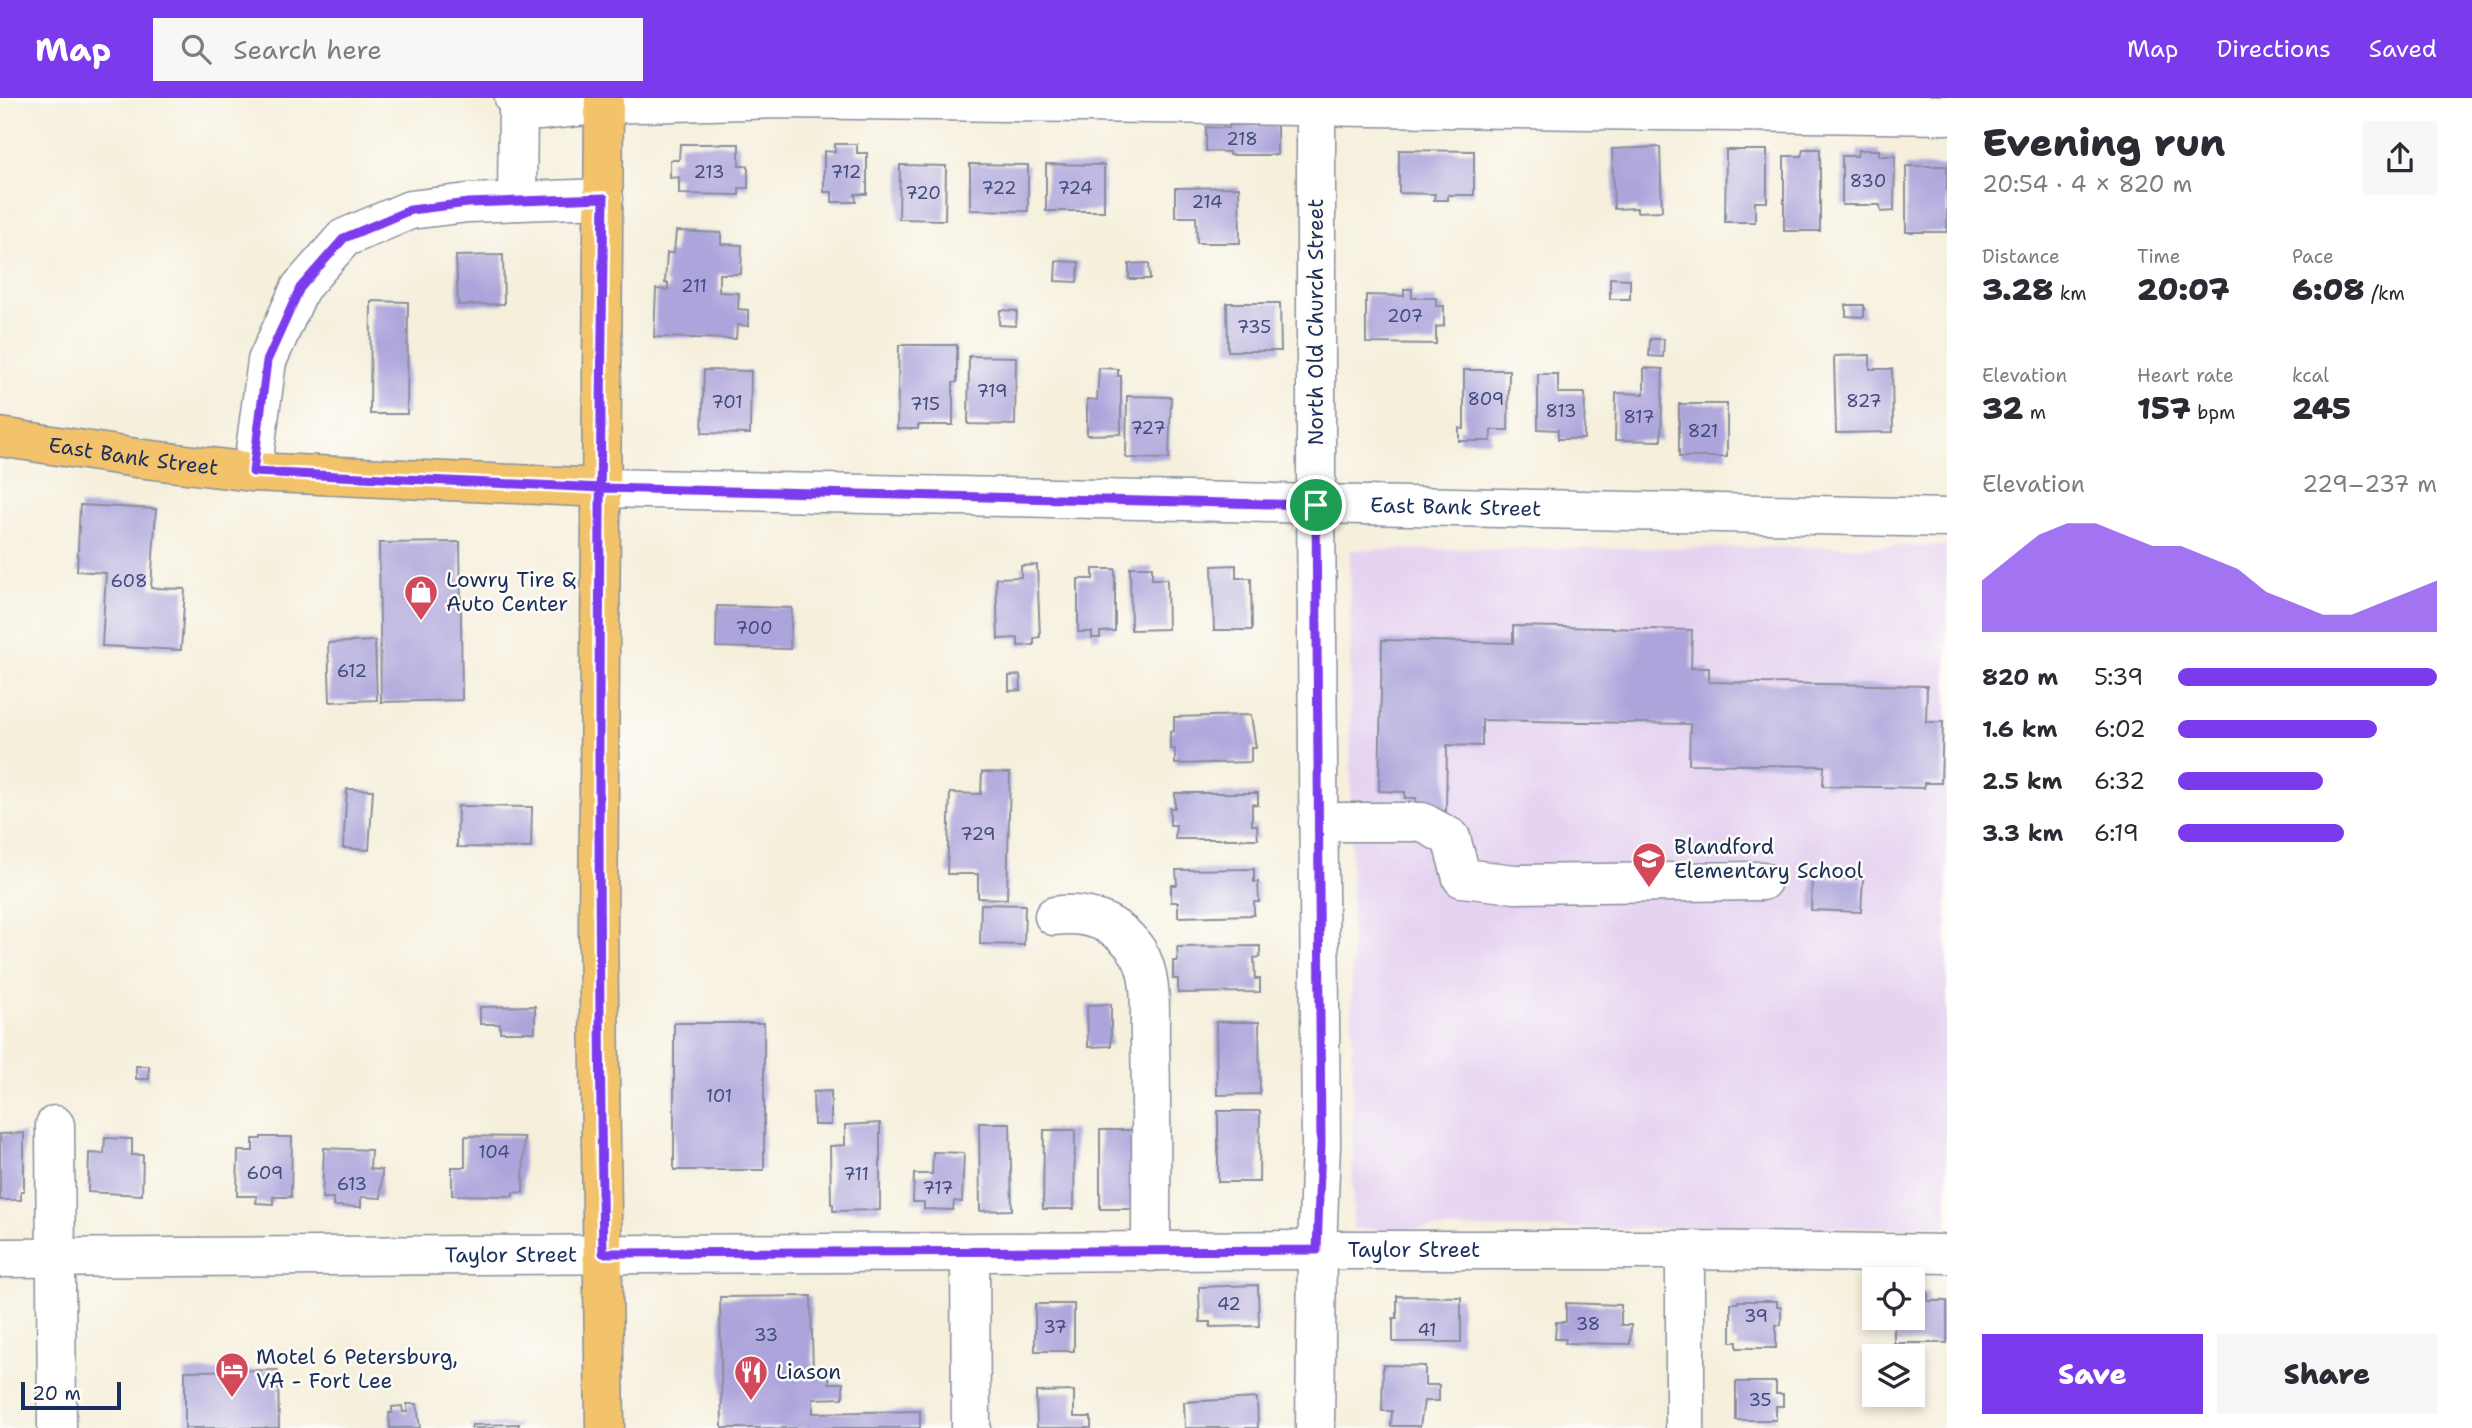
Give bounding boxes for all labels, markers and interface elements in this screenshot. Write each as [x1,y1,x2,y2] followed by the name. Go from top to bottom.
[153,18,643,81] search box
[35,27,111,72] text: Map
[177,30,215,68] icon: search
[233,32,382,67] text: Search here
[2127,33,2178,65] text: Map
[2216,33,2331,65] text: Directions
[2369,33,2437,65] text: Saved
[1982,117,2225,168] text: Evening run
[2363,121,2437,195] button: share
[1226,127,1258,151] house number: 218
[694,160,724,184] house number: 213
[831,160,861,184] house number: 712
[1850,169,1886,193] house number: 830
[1982,169,2192,199] text: 20:54 · 4 × 820 m
[981,176,1017,200] house number: 722
[1057,176,1093,200] house number: 724
[905,181,941,205] house number: 720
[1191,190,1223,214] house number: 214
[1302,199,1330,445] street label: North Old Church Street
[1982,244,2060,269] text: Distance
[2137,244,2181,269] text: Time
[2292,244,2334,269] text: Pace
[1982,269,2053,310] text: 3.28
[2137,269,2230,310] text: 20:07
[2292,269,2364,310] text: 6:08
[681,274,707,298] house number: 211
[2053,281,2087,306] text: km
[2364,281,2405,306] text: /km
[1387,304,1423,328] house number: 207
[1237,315,1271,339] house number: 735
[1982,363,2067,388] text: Elevation
[2137,363,2234,388] text: Heart rate
[2292,363,2329,388] text: kcal
[976,379,1008,403] house number: 719
[1468,387,1504,411] house number: 809
[1982,388,2023,429] text: 32
[2137,388,2191,429] text: 157
[2292,388,2351,429] text: 245
[1846,389,1882,413] house number: 827
[711,390,743,414] house number: 701
[910,392,940,416] house number: 715
[1545,399,1577,423] house number: 813
[2023,400,2046,425] text: m
[2191,400,2235,425] text: bpm
[1623,405,1655,429] house number: 817
[1130,416,1166,440] house number: 727
[1688,419,1718,443] house number: 821
[47,431,220,482] street label: East Bank Street
[1982,469,2085,499] text: Elevation
[2302,469,2437,499] text: 229–237 m
[1286,475,1346,535] pin
[1297,486,1335,524] icon: arrive
[1370,491,1542,523] street label: East Bank Street
[446,566,576,618] place label: Lowry Tire & Auto Center
[110,569,148,593] house number: 608
[402,573,440,622] shop icon: Lowry Tire & Auto Center
[735,616,773,640] house number: 700
[337,659,367,683] house number: 612
[1982,662,2058,692] text: 820 m
[2094,662,2143,692] text: 5:39
[1982,714,2057,744] text: 1.6 km
[2094,714,2146,744] text: 6:02
[1982,766,2063,796] text: 2.5 km
[2094,766,2145,796] text: 6:32
[1982,818,2063,848] text: 3.3 km
[2094,818,2139,848] text: 6:19
[960,822,996,846] house number: 729
[1674,833,1864,885] place label: Blandford Elementary School
[1630,840,1668,889] school or university icon: Blandford Elementary School
[706,1084,732,1108] house number: 101
[478,1140,510,1164] house number: 104
[247,1161,283,1185] house number: 609
[843,1162,869,1186] house number: 711
[337,1172,367,1196] house number: 613
[923,1176,953,1200] house number: 717
[1348,1236,1480,1264] street label: Taylor Street
[445,1240,577,1269] street label: Taylor Street
[1862,1267,1925,1407] map controls
[1862,1267,1925,1330] button: locate
[1217,1292,1241,1316] house number: 42
[1744,1304,1768,1328] house number: 39
[1576,1312,1600,1336] house number: 38
[1043,1315,1067,1339] house number: 37
[1417,1318,1437,1342] house number: 41
[754,1323,778,1347] house number: 33
[1982,1334,2203,1414] button: Save
[2217,1334,2437,1414] button: Share
[256,1343,458,1395] place label: Motel 6 Petersburg, VA - Fort Lee
[1862,1344,1925,1407] button: layers
[213,1350,251,1399] hotel icon: Motel 6 Petersburg, VA - Fort Lee
[732,1353,770,1402] restaurant icon: Liason
[776,1358,841,1386] place label: Liason
[21,1379,121,1411] scale bar
[32,1381,81,1406] text: 20 m
[1748,1388,1772,1412] house number: 35

